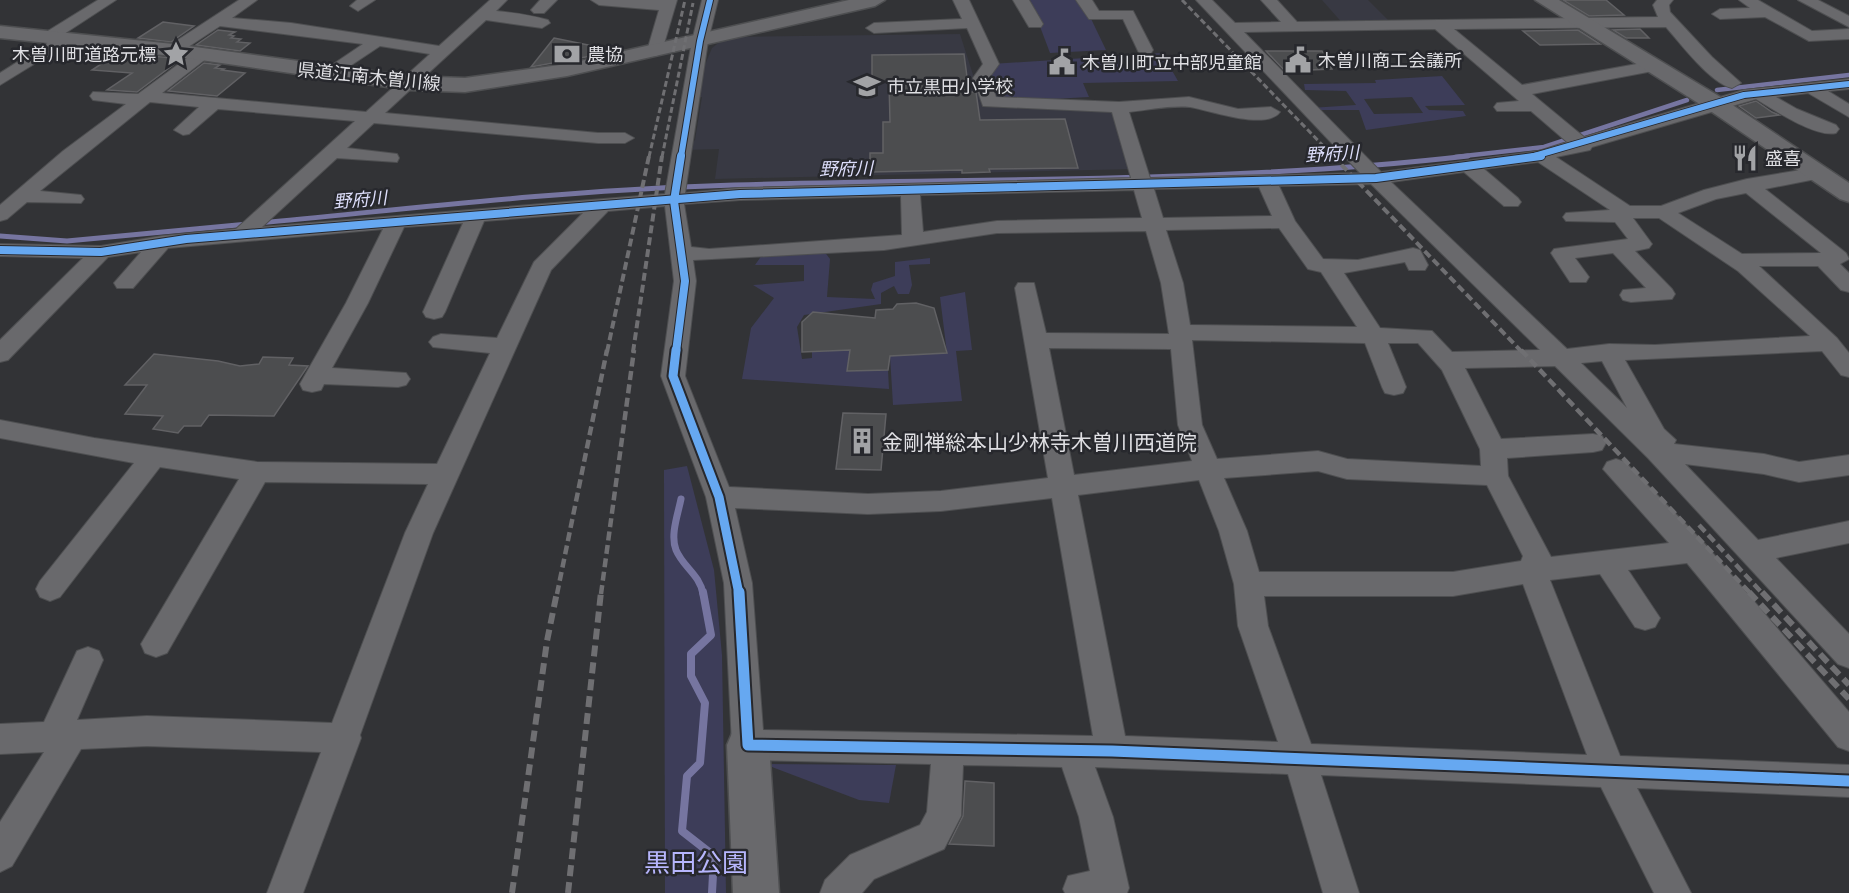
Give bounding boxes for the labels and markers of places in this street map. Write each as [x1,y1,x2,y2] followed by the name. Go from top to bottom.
[161,39,191,69] place icon: 木曽川町道路元標
[552,39,582,69] bank icon: 農協
[12,43,156,65] place label: 木曽川町道路元標
[587,43,623,65] place label: 農協
[1283,45,1313,75] public building icon: 木曽川商工会議所
[1047,47,1077,77] public building icon: 木曽川町立中部児童館
[1318,49,1462,71] place label: 木曽川商工会議所
[1082,51,1262,73] place label: 木曽川町立中部児童館
[852,71,882,101] school or university icon: 市立黒田小学校
[887,75,1013,97] place label: 市立黒田小学校
[1730,143,1760,173] restaurant icon: 盛喜
[1765,147,1801,169] place label: 盛喜
[847,426,877,456] building icon: 金剛禅総本山少林寺木曽川西道院
[882,429,1197,454] place label: 金剛禅総本山少林寺木曽川西道院

